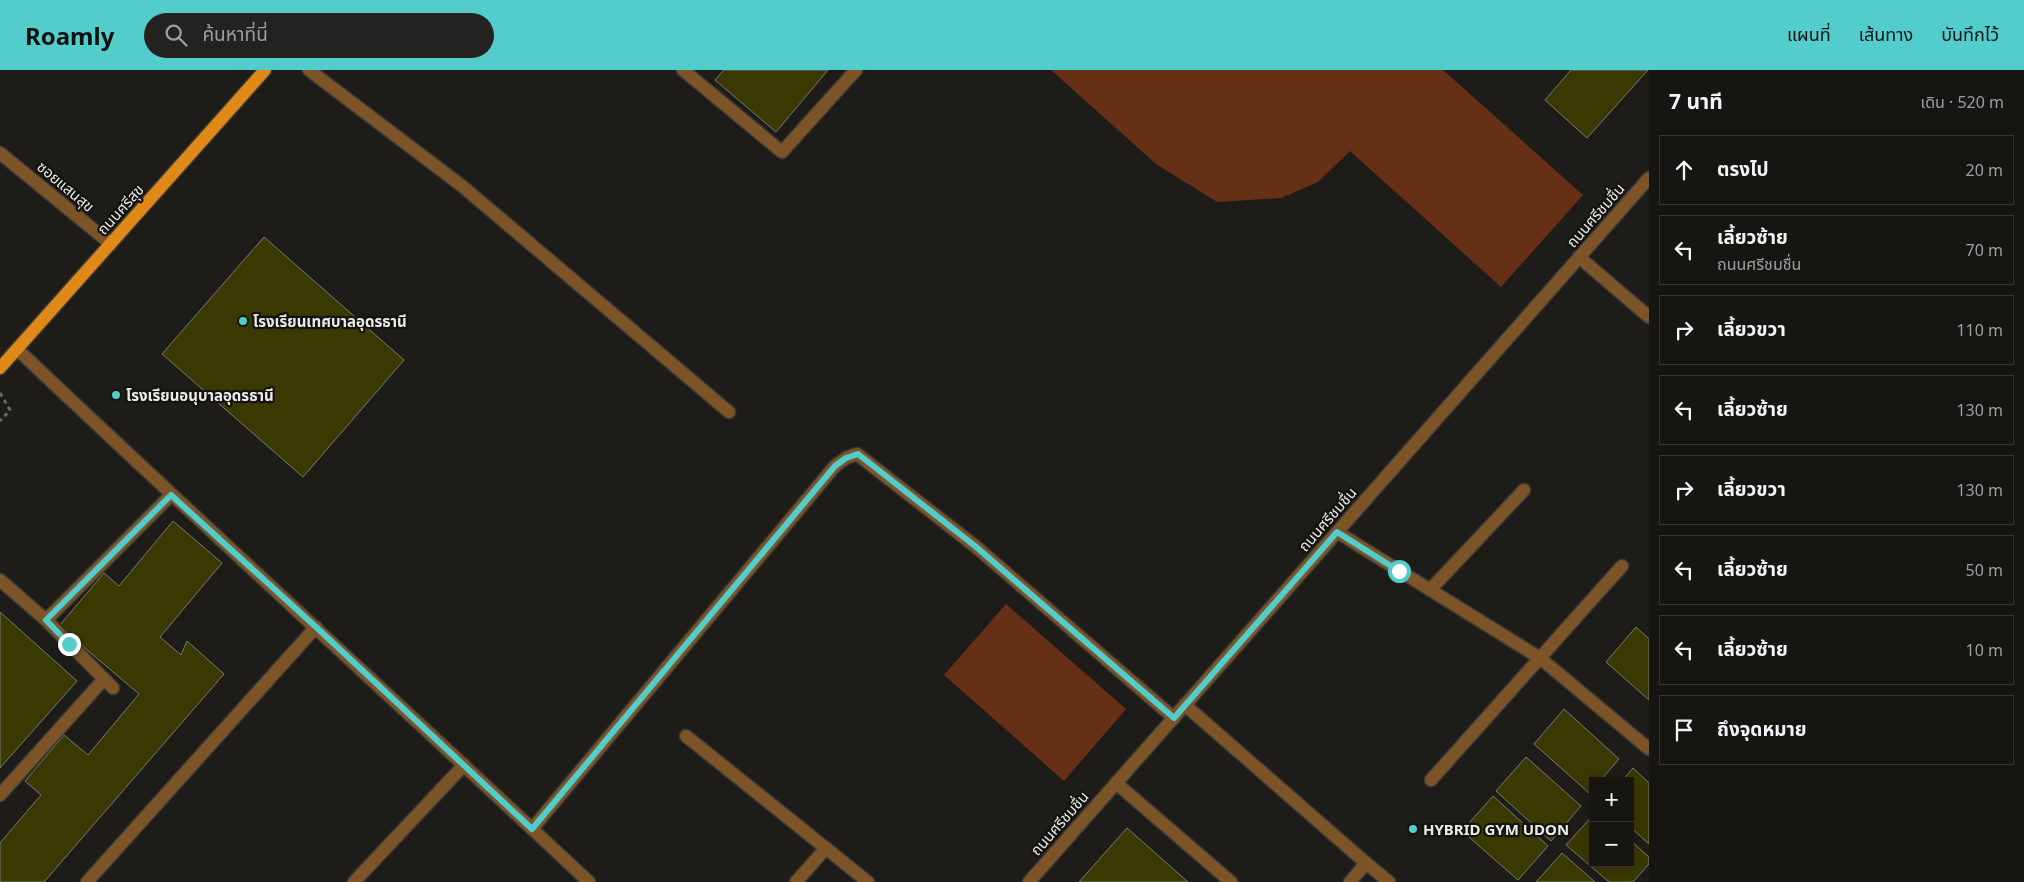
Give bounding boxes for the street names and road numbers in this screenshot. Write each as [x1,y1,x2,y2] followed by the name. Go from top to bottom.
[33,156,99,216] street label: ซอยแสนสุข
[1562,179,1628,251] street label: ถนนศรีชมชื่น
[92,180,148,238] street label: ถนนศรีสุข
[1294,483,1360,555] street label: ถนนศรีชมชื่น
[1026,787,1092,859] street label: ถนนศรีชมชื่น

